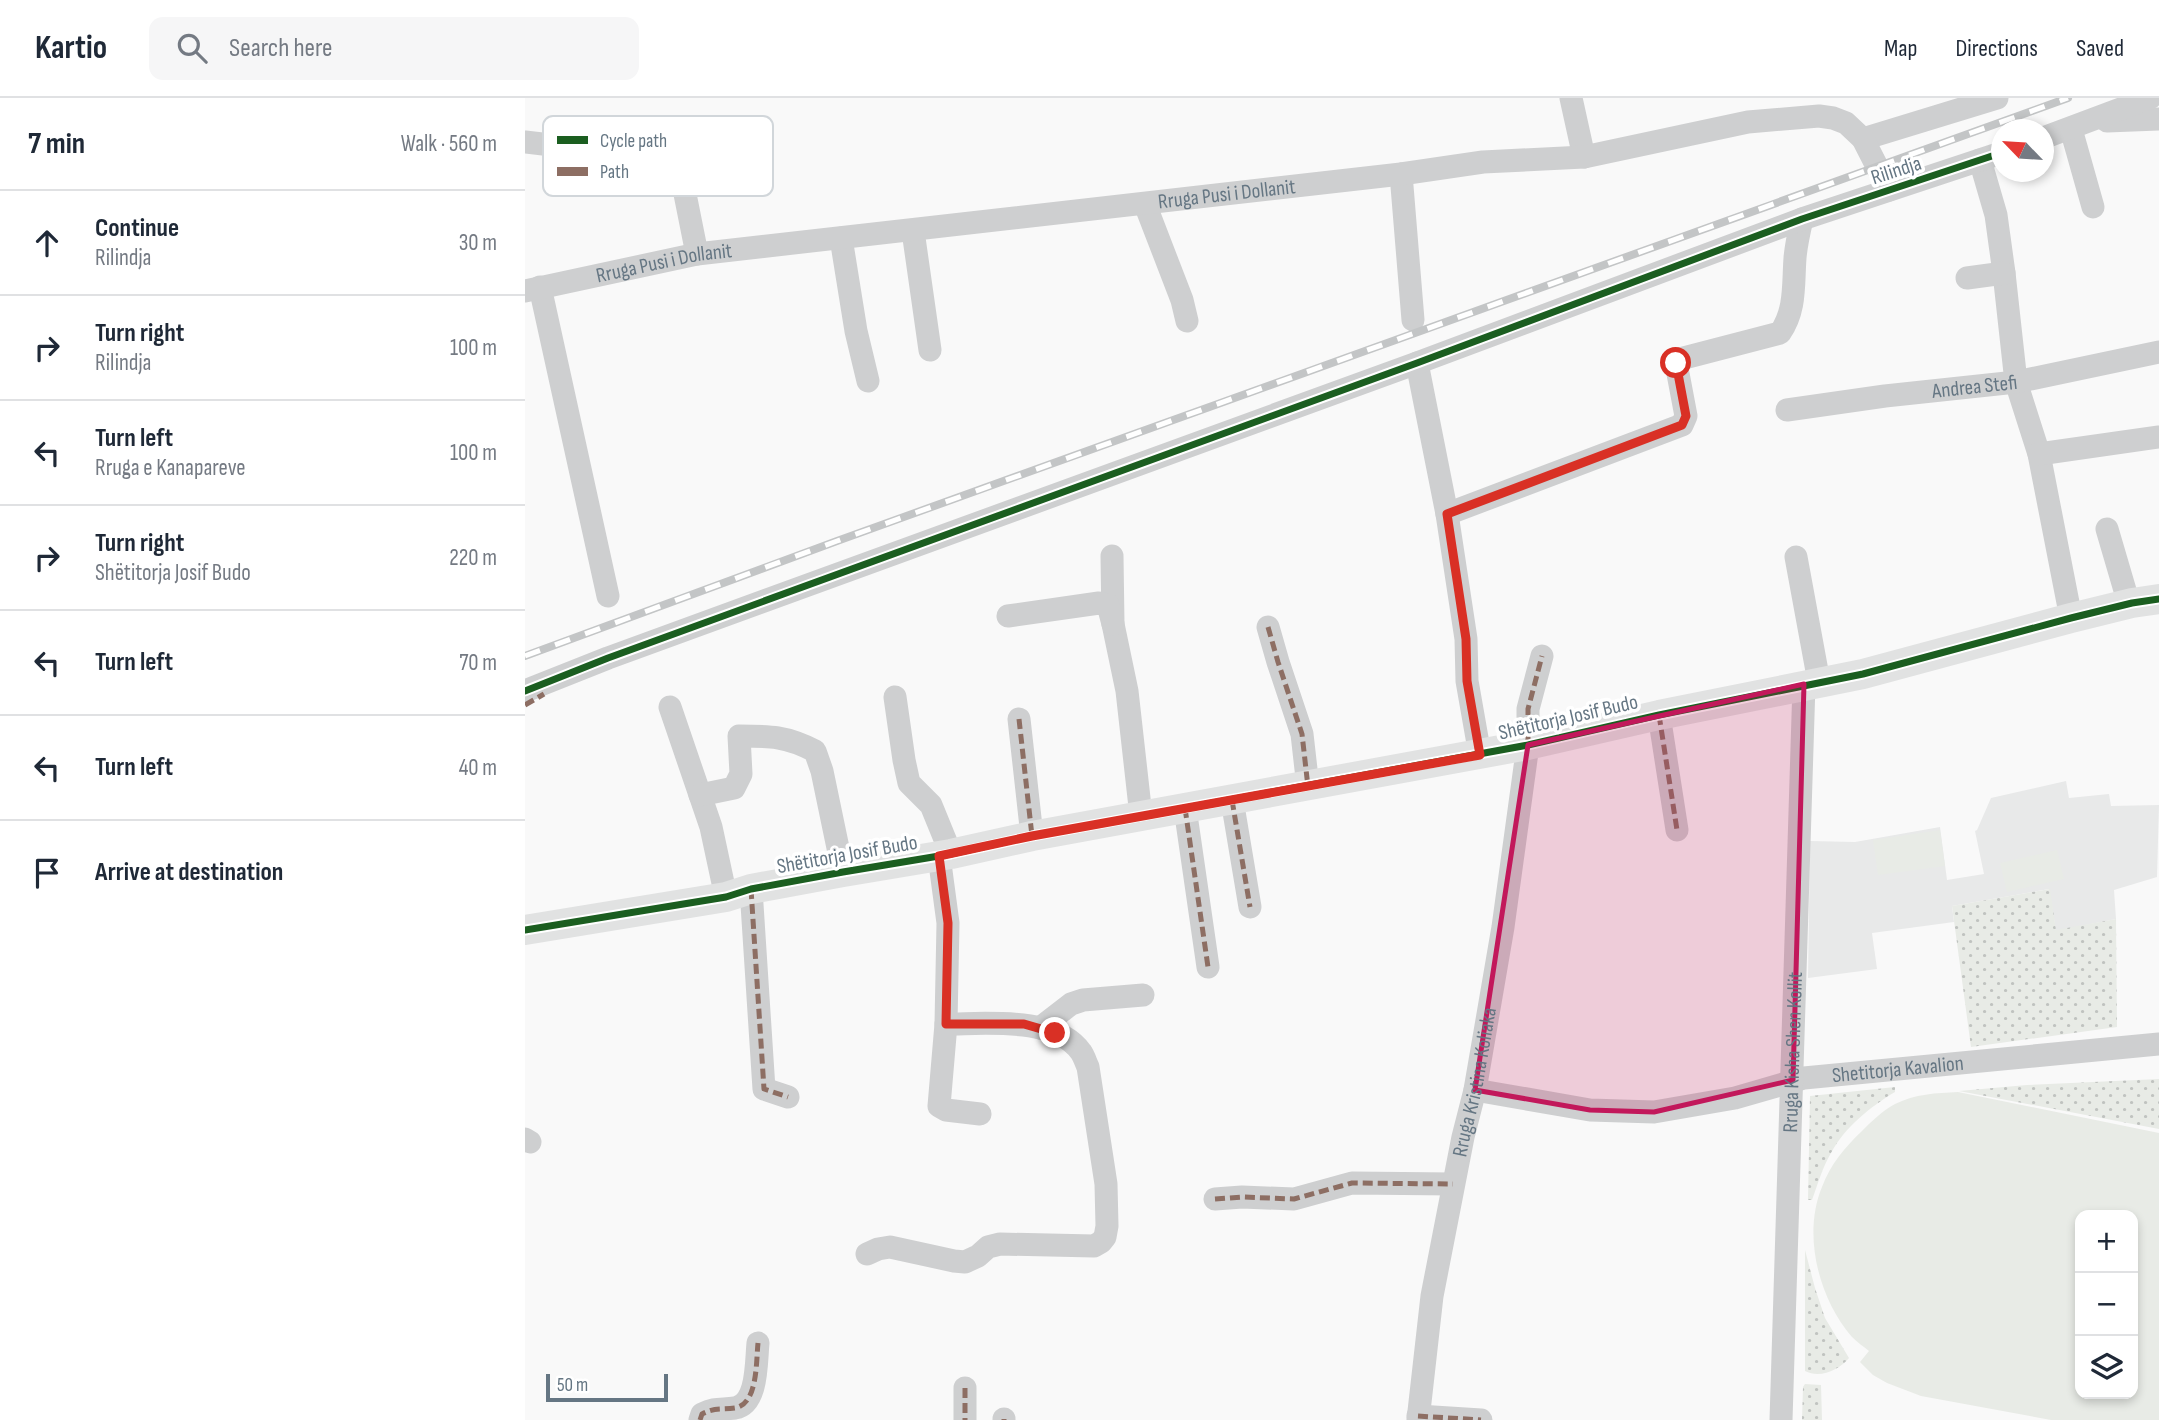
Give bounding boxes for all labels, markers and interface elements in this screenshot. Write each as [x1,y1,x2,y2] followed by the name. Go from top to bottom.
[149,17,639,80] search box
[35,28,107,68] text: Kartio
[173,29,211,67] icon: search
[229,33,332,64] text: Search here
[1884,34,1917,63] text: Map
[1955,34,2038,63] text: Directions
[2076,34,2124,63] text: Saved
[543,116,773,196] legend
[1991,119,2054,182] north arrow
[28,126,85,162] text: 7 min
[401,130,497,158] text: Walk · 560 m
[600,130,667,153] text: Cycle path
[1868,151,1924,190] street label: Rilindja
[600,161,629,184] text: Path
[1157,174,1297,215] street label: Rruga Pusi i Dollanit
[95,213,179,244] text: Continue
[28,224,66,262] icon: ahead
[459,229,497,257] text: 30 m
[594,238,733,288] street label: Rruga Pusi i Dollanit
[95,244,151,272] text: Rilindja
[95,318,184,349] text: Turn right
[28,329,66,367] icon: right
[450,334,497,362] text: 100 m
[1660,347,1691,378] route start
[95,349,151,377] text: Rilindja
[1930,370,2018,404] street label: Andrea Stefi
[95,423,173,454] text: Turn left
[28,434,66,472] icon: left
[450,439,497,467] text: 100 m
[95,454,246,482] text: Rruga e Kanapareve
[95,528,184,559] text: Turn right
[28,539,66,577] icon: right
[449,544,497,572] text: 220 m
[95,559,251,587] text: Shëtitorja Josif Budo
[28,644,66,682] icon: left
[95,647,173,678] text: Turn left
[459,649,497,677] text: 70 m
[1496,689,1640,746] street label: Shëtitorja Josif Budo
[28,749,66,787] icon: left
[95,752,173,783] text: Turn left
[459,754,497,782] text: 40 m
[775,830,919,879] street label: Shëtitorja Josif Budo
[28,854,66,892] icon: arrive
[95,857,283,888] text: Arrive at destination
[1778,971,1808,1133] street label: Rruga Kisha Shen Kollit
[1447,1005,1502,1159] street label: Rruga Kristina Koliaka
[1039,1017,1070,1048] route end
[1831,1051,1965,1088] street label: Shetitorja Kavalion
[2075,1210,2138,1399] map controls
[2075,1210,2138,1273] button: +
[2075,1273,2138,1336] button: −
[2075,1336,2138,1399] button: layers
[546,1371,669,1403] scale bar
[557,1374,588,1397] text: 50 m

